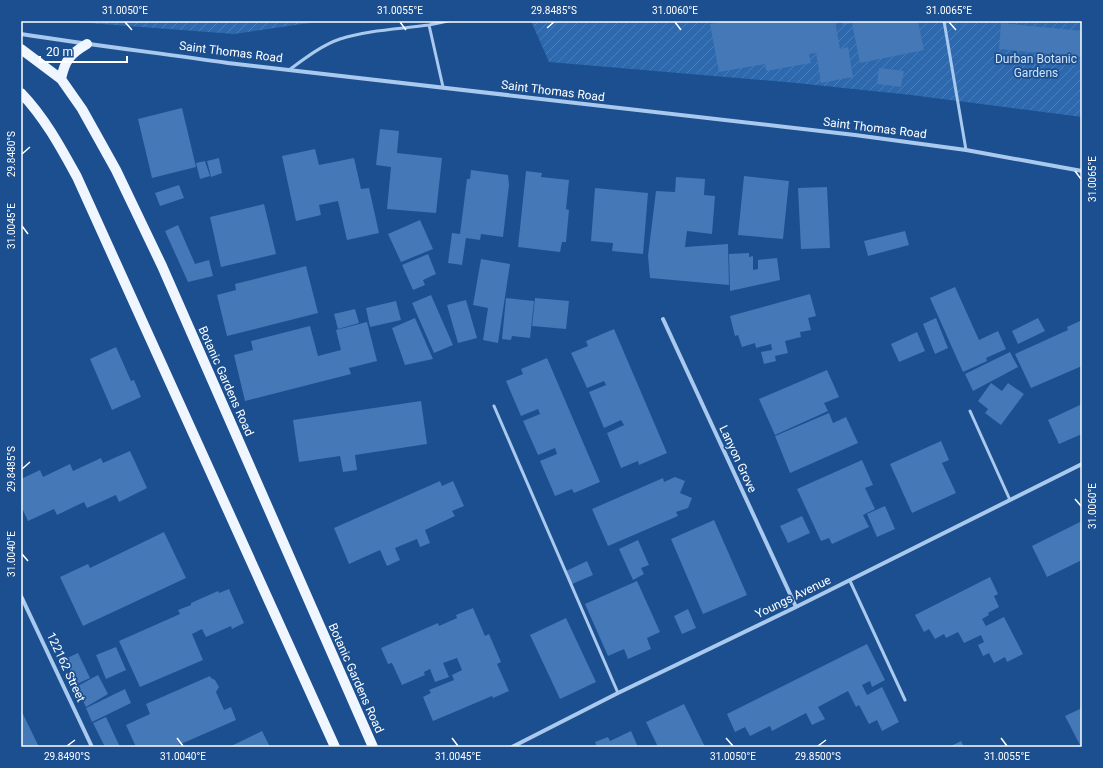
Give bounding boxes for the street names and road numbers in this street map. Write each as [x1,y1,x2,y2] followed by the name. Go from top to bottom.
[178,39,284,65] street label: Saint Thomas Road
[500,78,606,104] street label: Saint Thomas Road
[822,115,928,141] street label: Saint Thomas Road
[195,324,257,438] street label: Botanic Gardens Road
[716,423,760,495] street label: Lanyon Grove
[753,573,833,621] street label: Youngs Avenue
[325,621,387,735] street label: Botanic Gardens Road
[44,630,88,704] street label: 122162 Street

